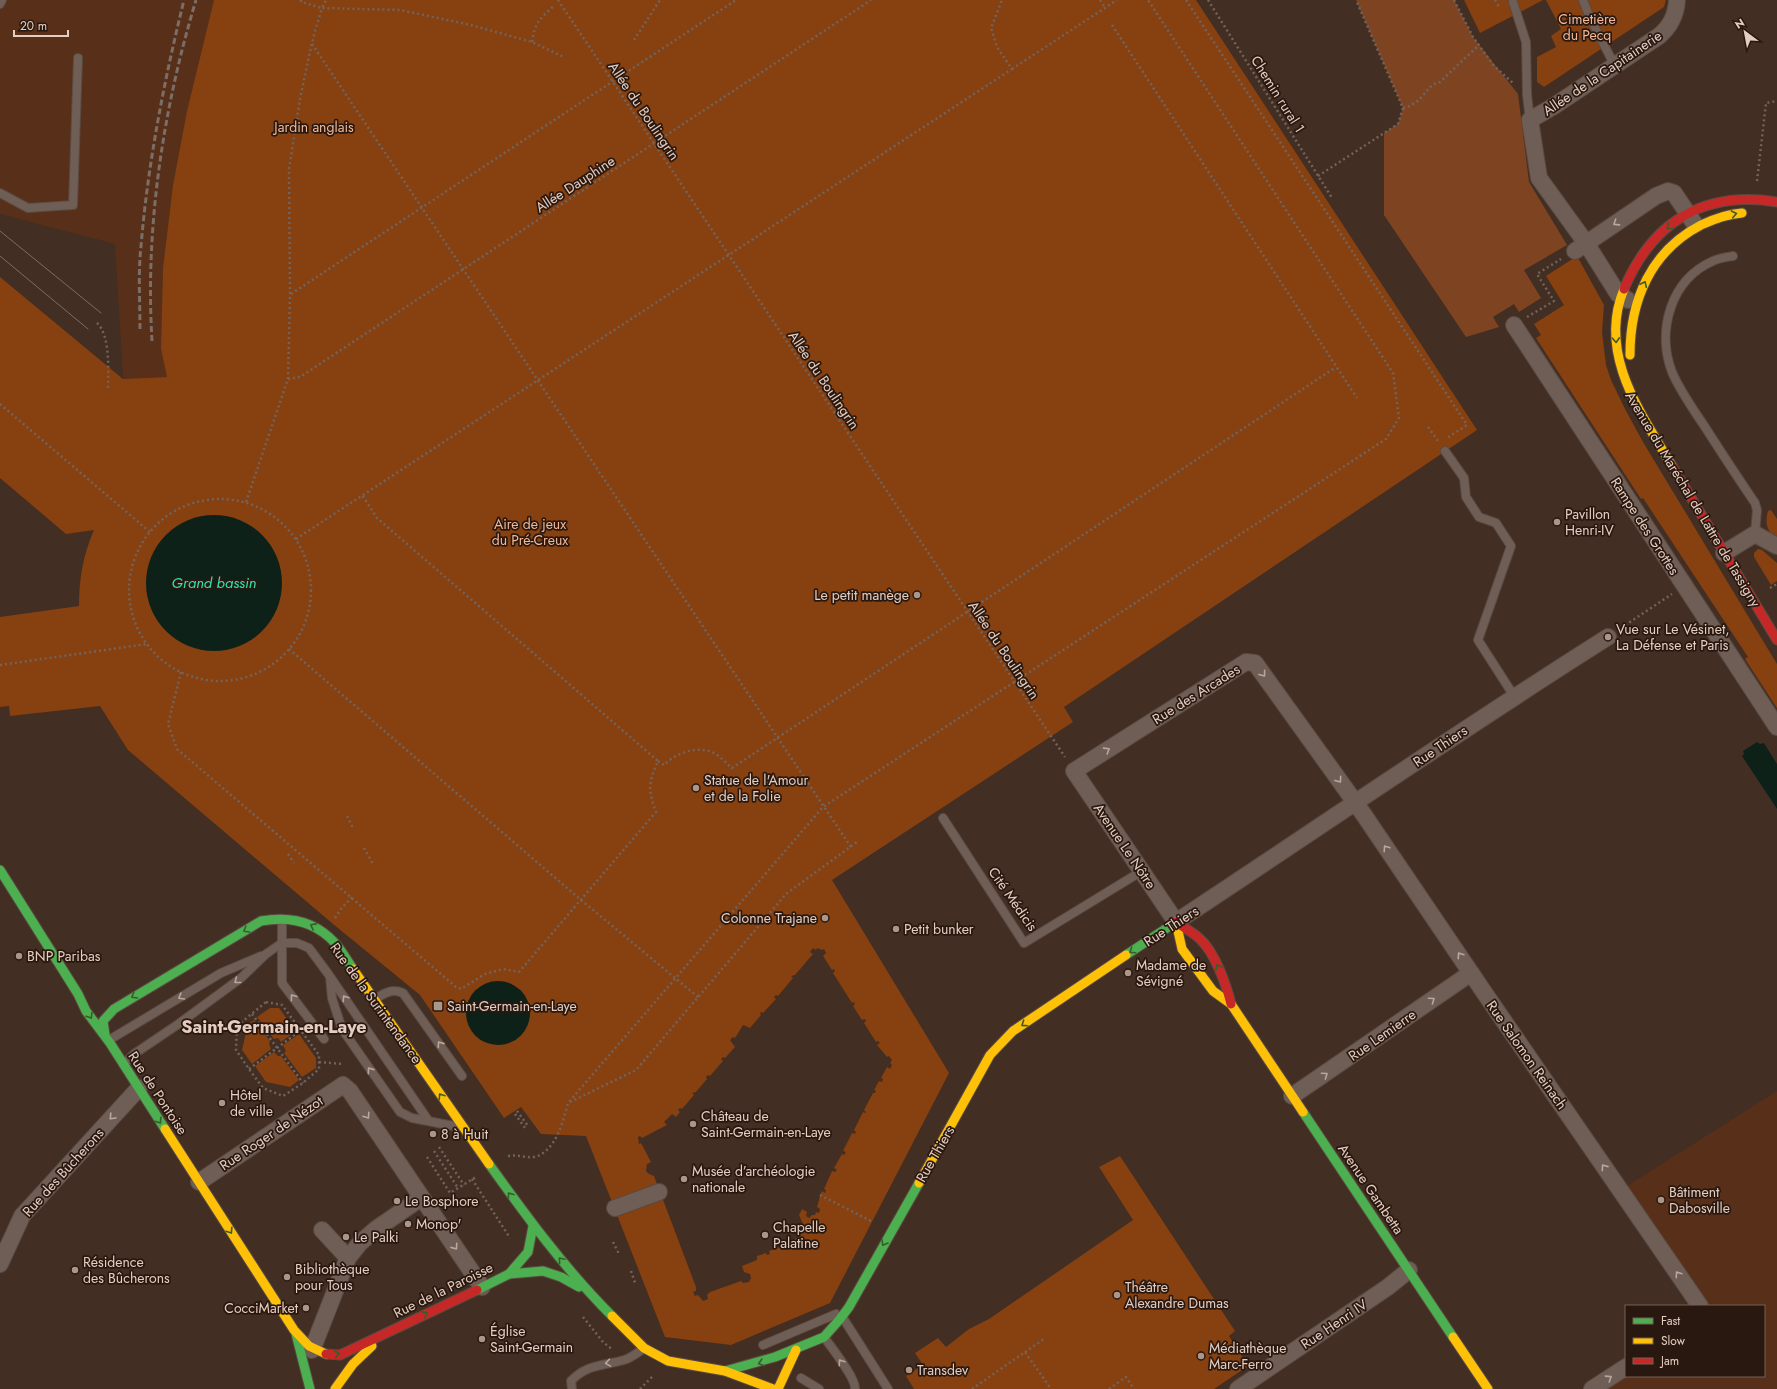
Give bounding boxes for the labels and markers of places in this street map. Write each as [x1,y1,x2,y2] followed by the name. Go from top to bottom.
[1565,504,1614,540] place label: Pavillon Henri-IV
[1552,517,1562,527] marker: Pavillon Henri-IV
[814,585,909,605] place label: Le petit manège
[912,590,922,600] marker: Le petit manège
[1616,619,1730,655] place label: Vue sur Le Vésinet, La Défense et Paris
[1603,632,1613,642] marker: Vue sur Le Vésinet, La Défense et Paris
[704,770,809,806] place label: Statue de l'Amour et de la Folie
[691,783,701,793] marker: Statue de l'Amour et de la Folie
[721,908,817,928] place label: Colonne Trajane
[820,913,830,923] marker: Colonne Trajane
[904,919,974,939] place label: Petit bunker
[891,924,901,934] marker: Petit bunker
[27,946,101,966] place label: BNP Paribas
[14,951,24,961] marker: BNP Paribas
[1136,955,1206,991] place label: Madame de Sévigné
[1123,968,1133,978] marker: Madame de Sévigné
[447,996,577,1016] place label: Saint-Germain-en-Laye
[432,1000,444,1012] marker: Saint-Germain-en-Laye
[230,1085,273,1121] place label: Hôtel de ville
[217,1098,227,1108] marker: Hôtel de ville
[701,1106,831,1142] place label: Château de Saint-Germain-en-Laye
[688,1119,698,1129] marker: Château de Saint-Germain-en-Laye
[441,1124,489,1144] place label: 8 à Huit
[428,1129,438,1139] marker: 8 à Huit
[692,1161,815,1197] place label: Musée d’archéologie nationale
[679,1174,689,1184] marker: Musée d’archéologie nationale
[1669,1182,1730,1218] place label: Bâtiment Dabosville
[405,1191,479,1211] place label: Le Bosphore
[1656,1195,1666,1205] marker: Bâtiment Dabosville
[392,1196,402,1206] marker: Le Bosphore
[416,1214,462,1234] place label: Monop'
[773,1217,826,1253] place label: Chapelle Palatine
[403,1219,413,1229] marker: Monop'
[354,1227,399,1247] place label: Le Palki
[760,1230,770,1240] marker: Chapelle Palatine
[341,1232,351,1242] marker: Le Palki
[83,1252,170,1288] place label: Résidence des Bûcherons
[295,1259,369,1295] place label: Bibliothèque pour Tous
[70,1265,80,1275] marker: Résidence des Bûcherons
[282,1272,292,1282] marker: Bibliothèque pour Tous
[1125,1277,1229,1313] place label: Théâtre Alexandre Dumas
[1112,1290,1122,1300] marker: Théâtre Alexandre Dumas
[224,1298,299,1318] place label: CocciMarket
[301,1303,311,1313] marker: CocciMarket
[490,1321,573,1357] place label: Église Saint-Germain
[477,1334,487,1344] marker: Église Saint-Germain
[1209,1338,1286,1374] place label: Médiathèque Marc-Ferro
[1196,1351,1206,1361] marker: Médiathèque Marc-Ferro
[917,1360,969,1380] place label: Transdev
[904,1365,914,1375] marker: Transdev

